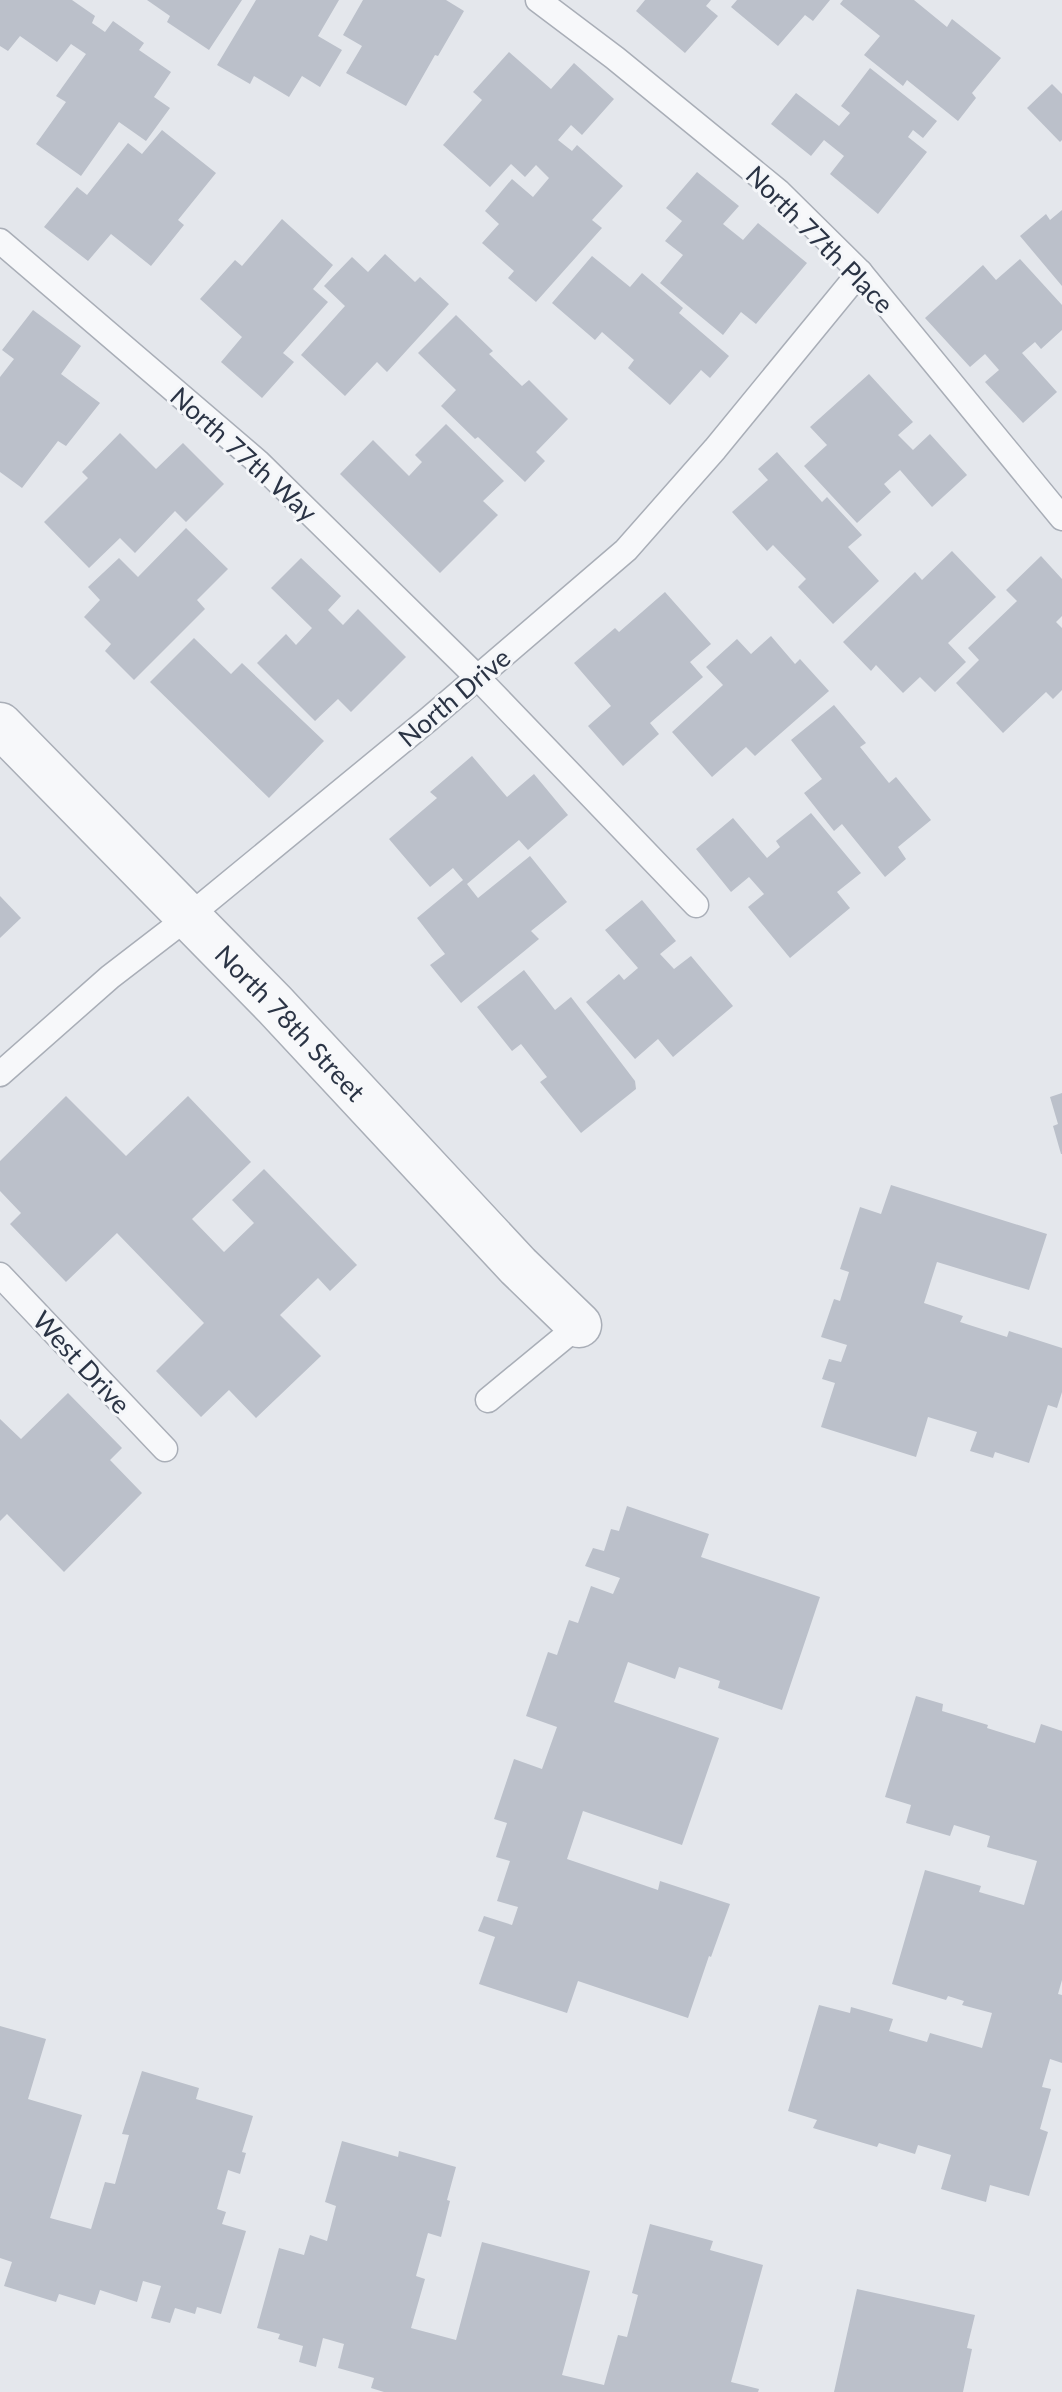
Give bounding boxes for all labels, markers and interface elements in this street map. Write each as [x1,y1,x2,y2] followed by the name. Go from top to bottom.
[740,159,900,319] street label: North 77th Place
[164,380,324,528] street label: North 77th Way
[392,641,516,753] street label: North Drive
[209,938,372,1108] street label: North 78th Street
[27,1304,137,1420] street label: West Drive

